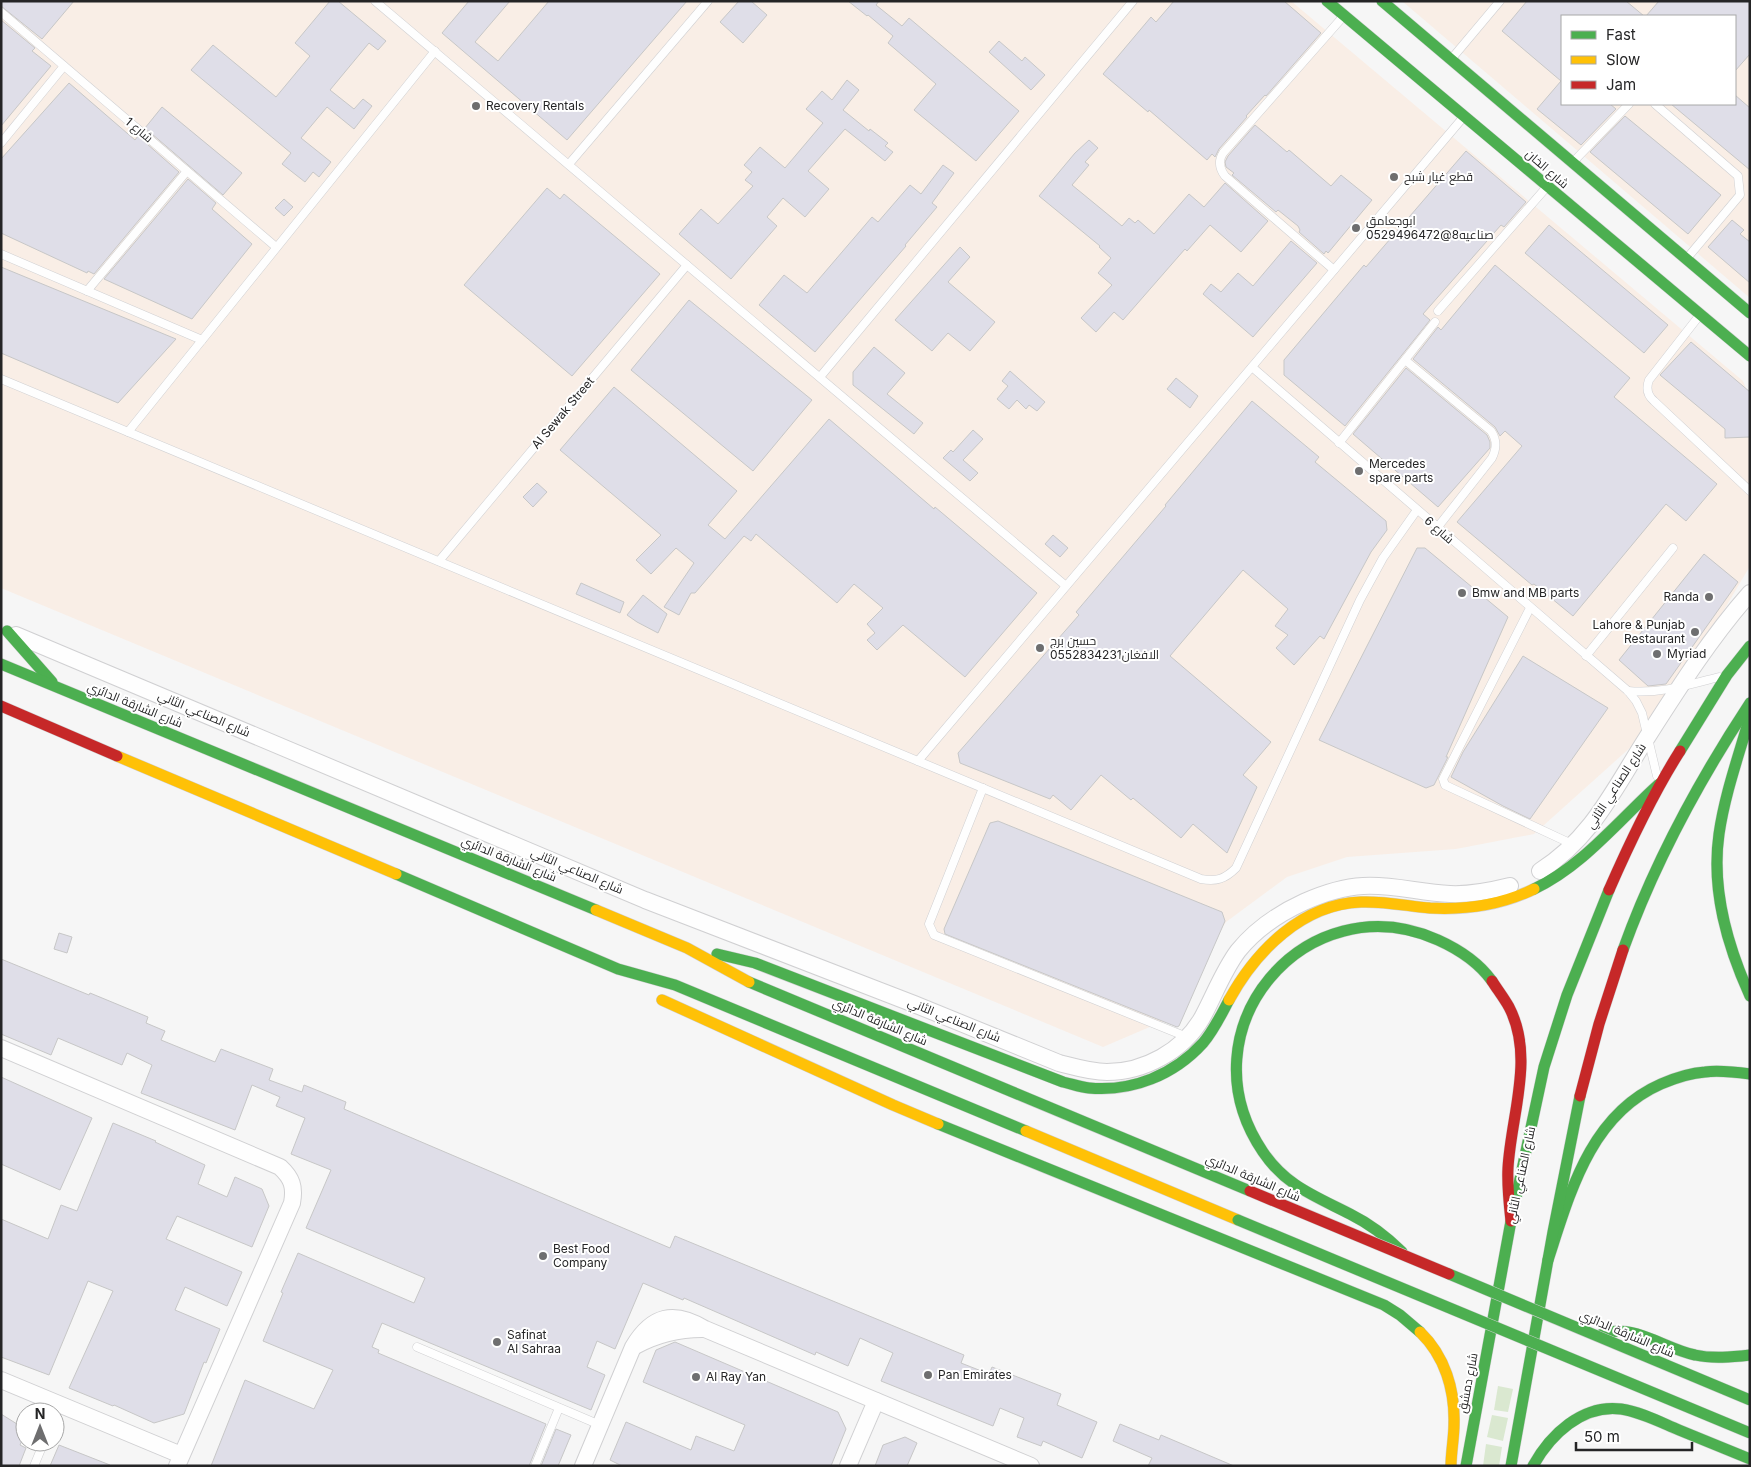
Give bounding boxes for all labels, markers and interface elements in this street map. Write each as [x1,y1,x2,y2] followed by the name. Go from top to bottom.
[1561,15,1736,105] legend
[1606,25,1636,44] text: Fast
[1606,50,1640,69] text: Slow
[1606,75,1636,94] text: Jam
[486,98,584,113] place label: Recovery Rentals
[470,100,482,112] marker: Recovery Rentals
[122,114,156,146] street label: شارع 1
[1522,146,1572,192] street label: شارع الخان
[1404,169,1473,185] place label: قطع غيار شبح
[1388,171,1400,183] marker: قطع غيار شبح
[1366,213,1494,242] place label: ابوجعامق صناعيه8@0529496472
[1350,222,1362,234] marker: ابوجعامق صناعيه8@0529496472
[528,374,597,452] street label: Al Sewak Street
[1369,456,1433,485] place label: Mercedes spare parts
[1353,465,1365,477] marker: Mercedes spare parts
[1421,513,1457,547] street label: شارع 6
[1472,585,1579,600] place label: Bmw and MB parts
[1456,587,1468,599] marker: Bmw and MB parts
[1663,589,1699,604] place label: Randa
[1703,591,1715,603] marker: Randa
[1593,617,1685,646] place label: Lahore & Punjab Restaurant
[1689,626,1701,638] marker: Lahore & Punjab Restaurant
[1050,633,1159,662] place label: حسين برج الافغان0552834231
[1034,642,1046,654] marker: حسين برج الافغان0552834231
[1667,646,1706,661] place label: Myriad
[1651,648,1663,660] marker: Myriad
[84,679,185,733] street label: شارع الشارقة الدائري
[155,687,253,743] street label: شارع الصناعي الثاني
[1582,740,1651,833] street label: شارع الصناعي الثاني
[458,833,559,887] street label: شارع الشارقة الدائري
[528,844,626,900] street label: شارع الصناعي الثاني
[904,994,1003,1048] street label: شارع الصناعي الثاني
[829,995,930,1051] street label: شارع الشارقة الدائري
[1503,1125,1541,1225] street label: شارع الصناعي الثاني
[1202,1151,1303,1207] street label: شارع الشارقة الدائري
[553,1241,610,1270] place label: Best Food Company
[537,1250,549,1262] marker: Best Food Company
[1576,1307,1677,1363] street label: شارع الشارقة الدائري
[507,1327,561,1356] place label: Safinat Al Sahraa
[491,1336,503,1348] marker: Safinat Al Sahraa
[1454,1351,1482,1415] street label: شارع دمشق
[938,1367,1012,1382] place label: Pan Emirates
[706,1369,766,1384] place label: Al Ray Yan
[922,1369,934,1381] marker: Pan Emirates
[690,1371,702,1383] marker: Al Ray Yan
[15,1402,65,1452] north arrow
[35,1405,45,1422] text: N
[1576,1420,1692,1452] scale bar
[1584,1427,1620,1446] text: 50 m

